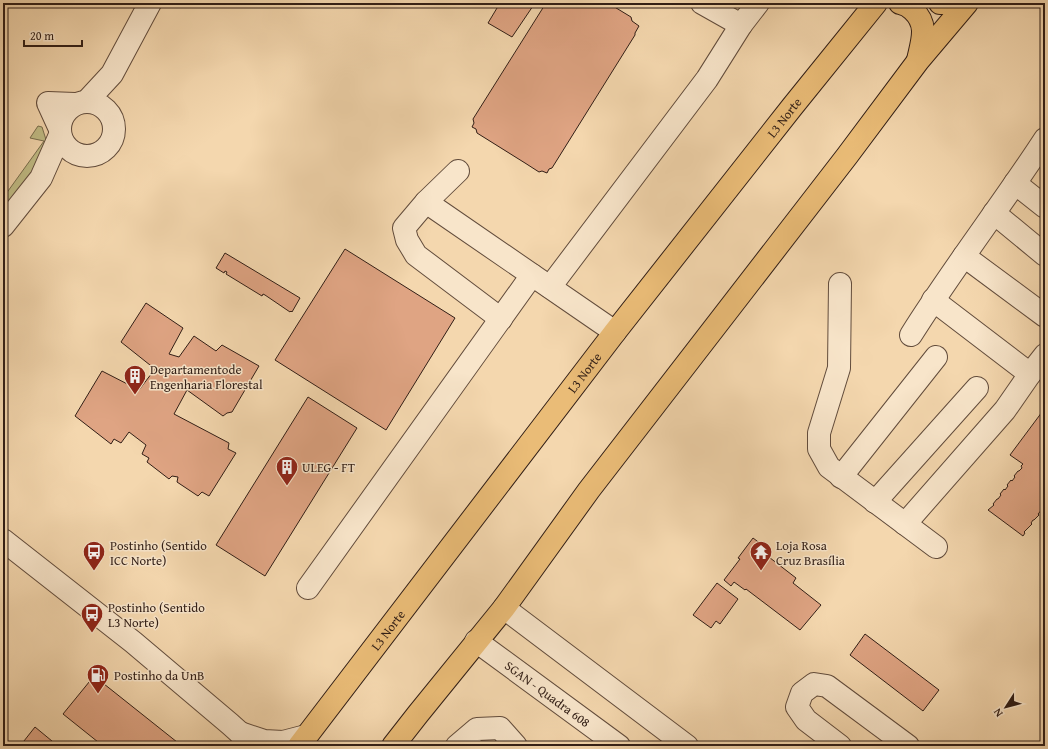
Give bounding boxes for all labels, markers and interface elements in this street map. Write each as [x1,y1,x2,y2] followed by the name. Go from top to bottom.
[24,22,82,48] scale bar
[30,27,54,44] text: 20 m
[762,93,806,142] street label: L3 Norte
[562,348,606,397] street label: L3 Norte
[150,360,263,394] place label: Departamentode Engenharia Florestal
[122,363,148,396] building icon: Departamentode Engenharia Florestal
[274,454,300,487] building icon: ULEG - FT
[302,458,356,477] place label: ULEG - FT
[110,536,207,570] place label: Postinho (Sentido ICC Norte)
[776,536,846,570] place label: Loja Rosa Cruz Brasília
[81,539,107,572] bus stop icon: Postinho (Sentido ICC Norte)
[748,539,774,572] temple icon: Loja Rosa Cruz Brasília
[108,598,205,632] place label: Postinho (Sentido L3 Norte)
[79,601,105,634] bus stop icon: Postinho (Sentido L3 Norte)
[366,606,409,654] street label: L3 Norte
[501,656,594,731] street label: SGAN - Quadra 608
[85,662,111,695] fuel station icon: Postinho da UnB
[114,666,204,685] place label: Postinho da UnB
[986,687,1026,727] north arrow
[989,705,1007,721] text: N

